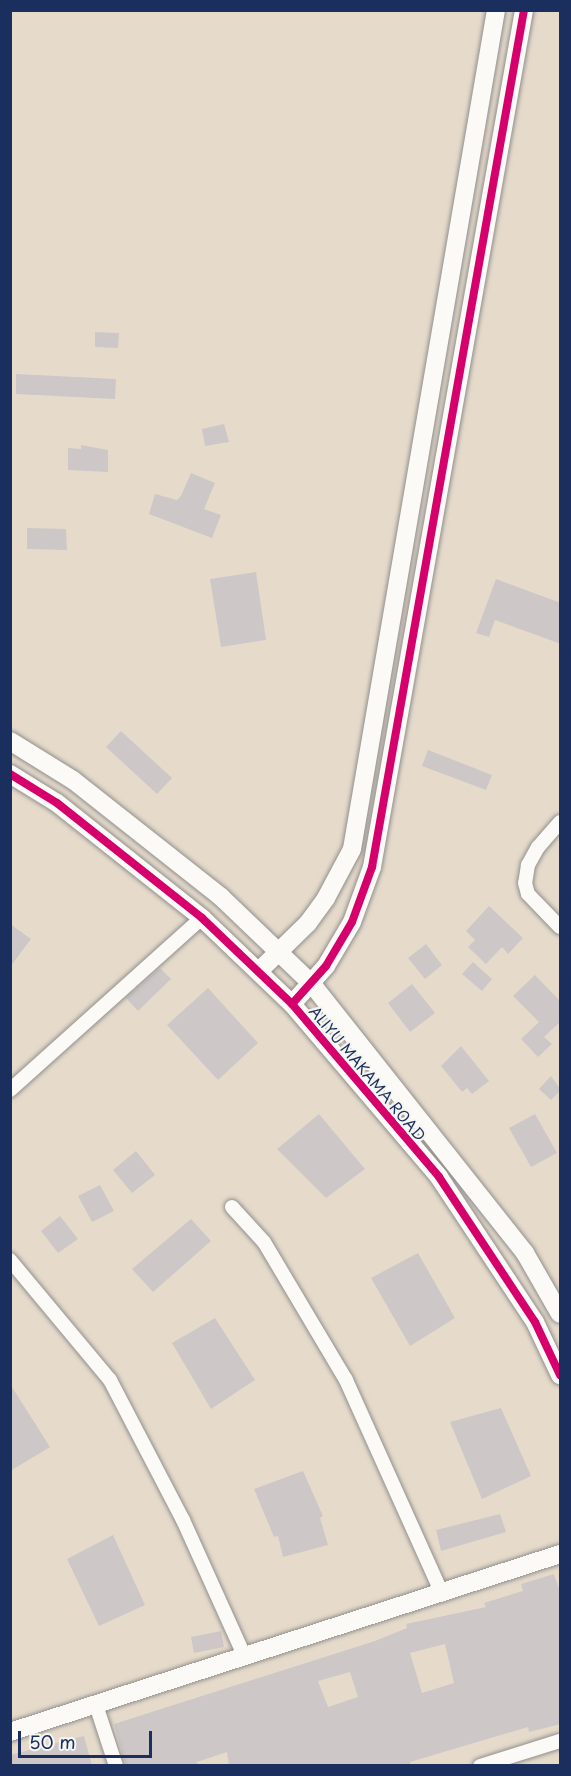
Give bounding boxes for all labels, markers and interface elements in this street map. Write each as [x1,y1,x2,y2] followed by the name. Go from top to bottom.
[306,1002,430,1144] street label: ALIYU MAKAMA ROAD
[21,1719,154,1757] scale bar
[29,1728,76,1755] text: 50 m

